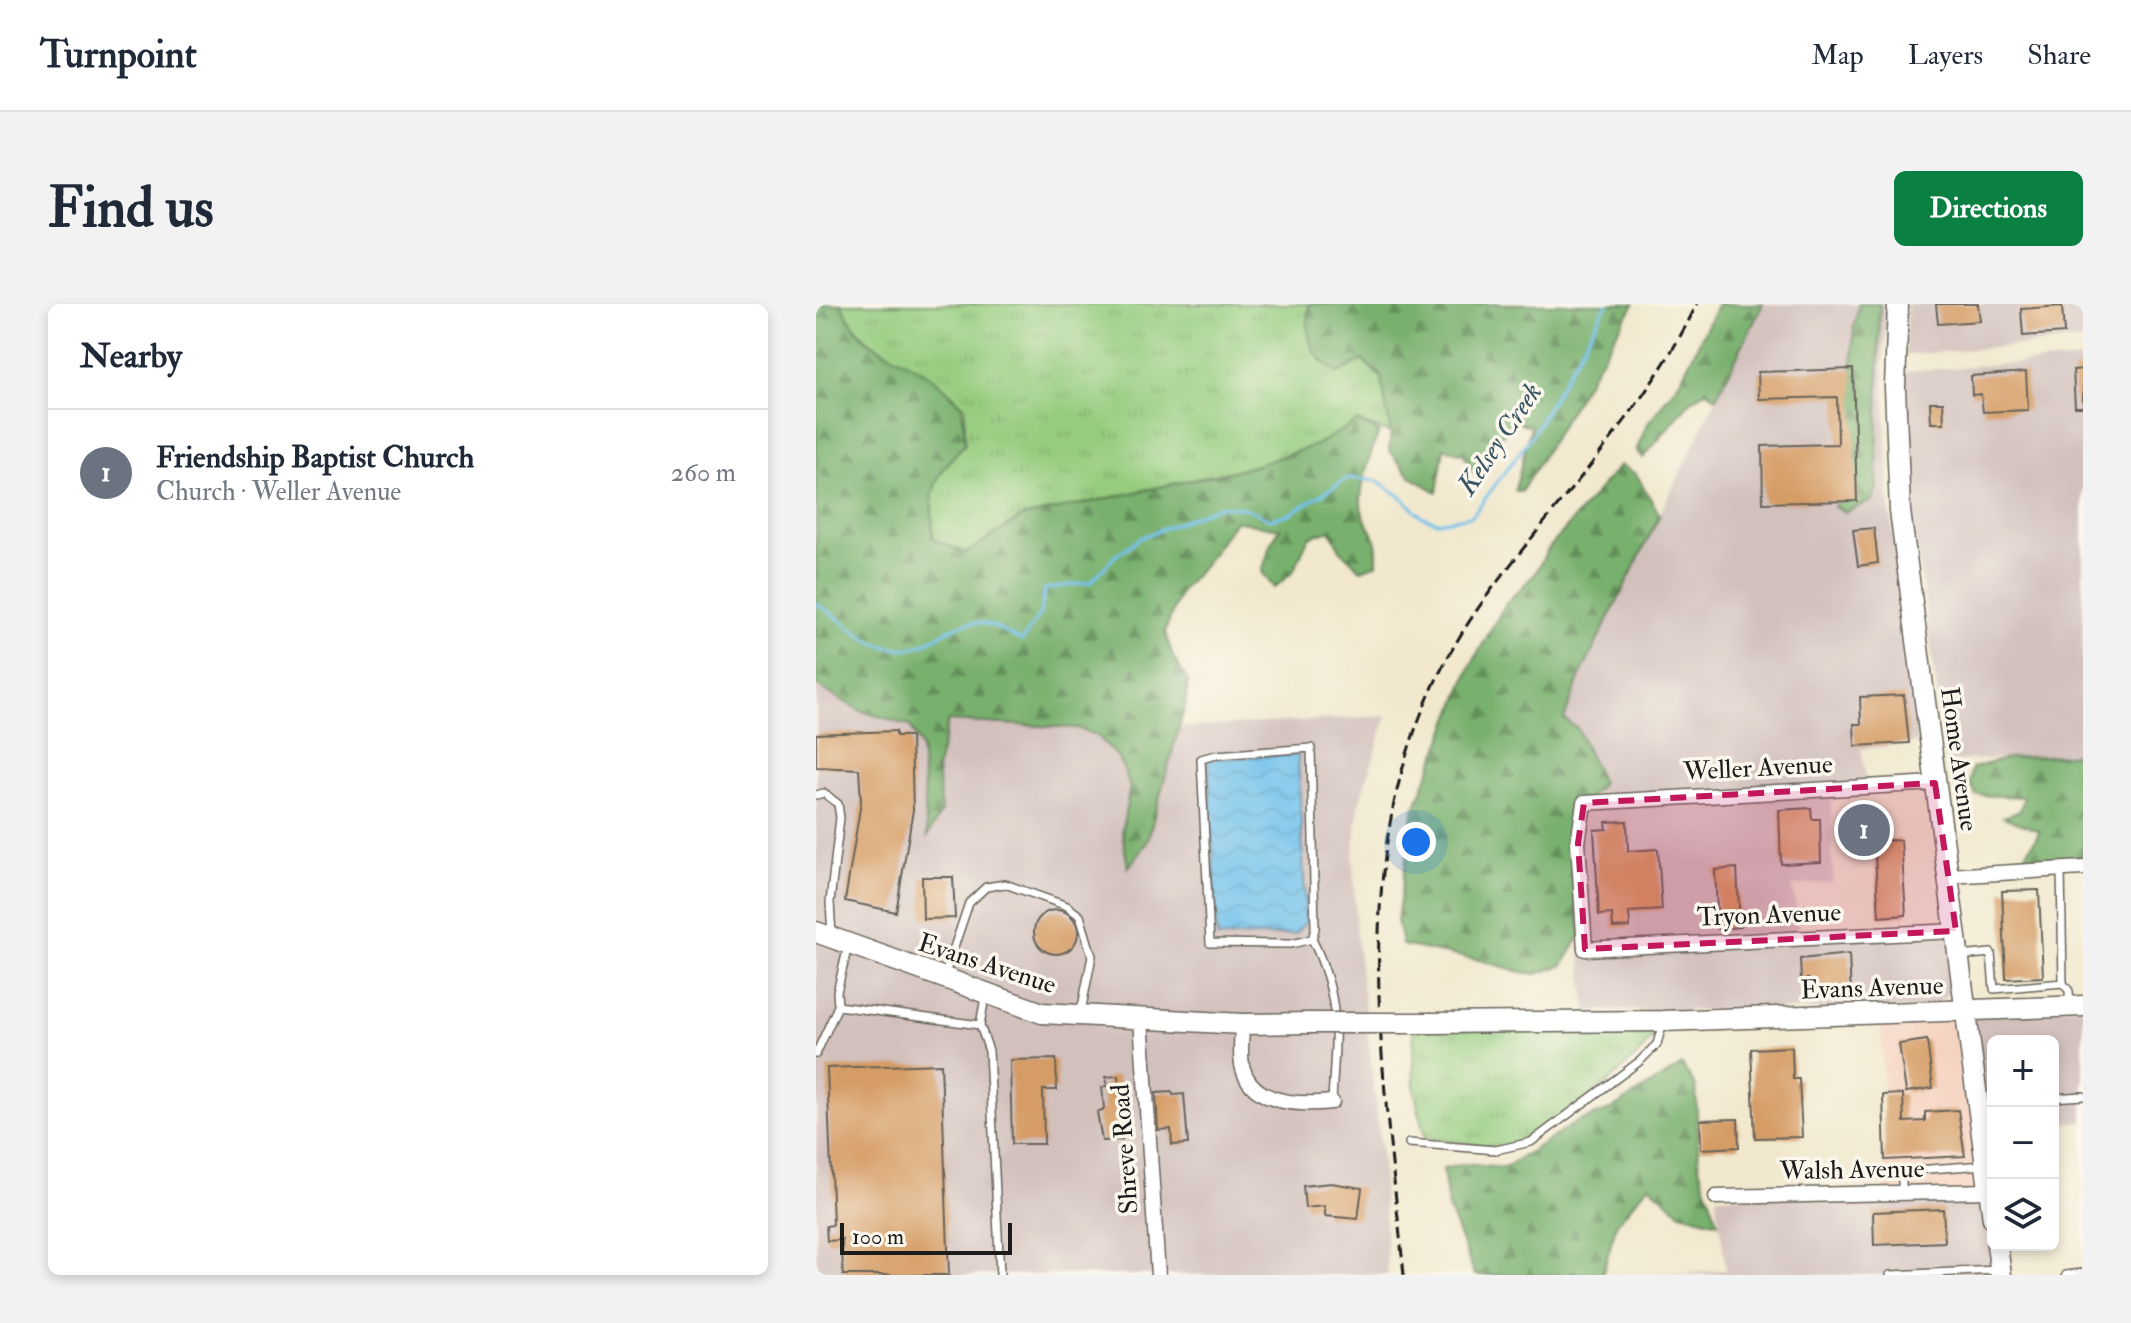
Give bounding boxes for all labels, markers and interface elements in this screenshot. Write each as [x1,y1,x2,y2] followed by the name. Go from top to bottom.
[40,31,197,79] text: Turnpoint
[1811,38,1864,73] text: Map
[1908,38,1983,73] text: Layers
[2027,38,2091,73] text: Share
[1894,171,2083,246] button: Directions
[48,173,214,244] text: Find us
[80,335,182,378] text: Nearby
[1449,376,1550,503] water label: Kelsey Creek
[156,439,474,476] text: Friendship Baptist Church
[101,457,111,489] text: 1
[671,457,736,489] text: 260 m
[156,476,401,508] text: Church · Weller Avenue
[1933,685,1985,833] street label: Home Avenue
[1682,748,1834,788] street label: Weller Avenue
[1838,800,1890,860] pin: 1
[1396,822,1436,862] your location
[1696,896,1842,934] street label: Tryon Avenue
[914,927,1060,1001] street label: Evans Avenue
[1800,970,1944,1006] street label: Evans Avenue
[1987,1035,2059,1251] map controls
[1987,1035,2059,1107] button: +
[1104,1083,1146,1215] street label: Shreve Road
[1987,1107,2059,1179] button: −
[1778,1153,1925,1187] street label: Walsh Avenue
[1987,1179,2059,1251] button: layers
[840,1219,1012,1255] scale bar
[852,1223,904,1251] text: 100 m

